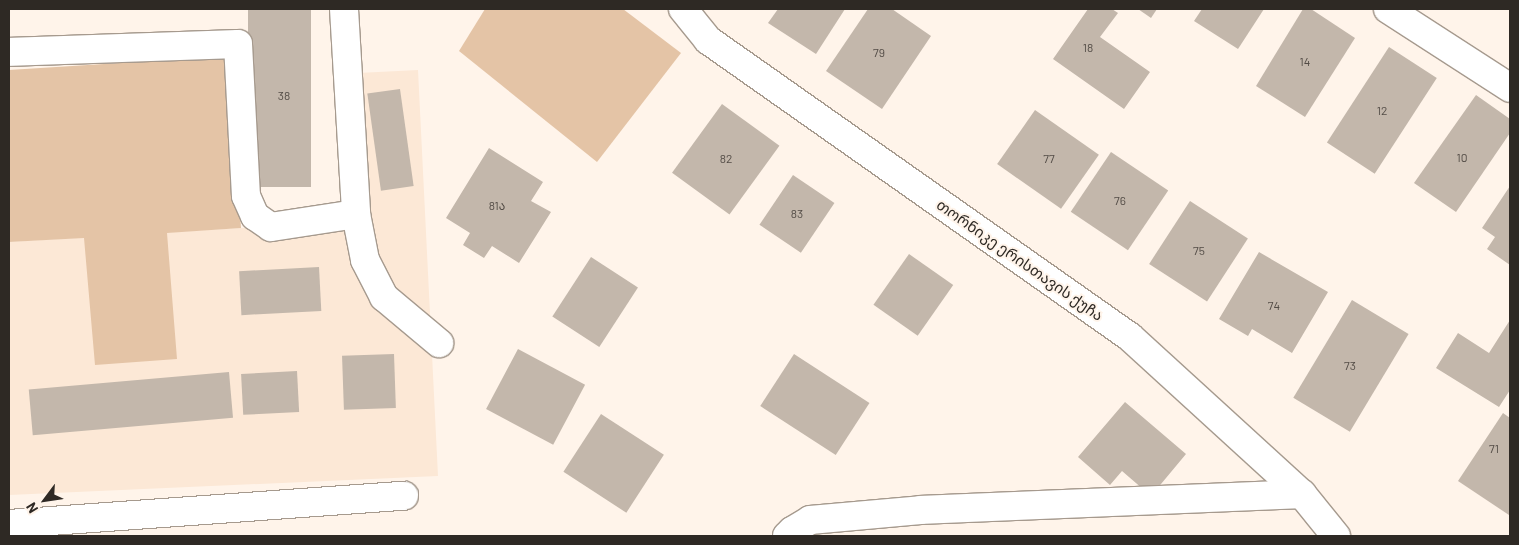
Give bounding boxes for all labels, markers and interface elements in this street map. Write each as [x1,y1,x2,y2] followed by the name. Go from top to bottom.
[1083,41,1093,55] house number: 18
[873,46,885,60] house number: 79
[1300,55,1310,69] house number: 14
[278,89,290,103] house number: 38
[1377,104,1387,118] house number: 12
[1457,151,1467,165] house number: 10
[720,152,732,166] house number: 82
[1043,152,1055,166] house number: 77
[1114,194,1126,208] house number: 76
[933,195,1107,325] street label: თორნიკე ერისთავის ქუჩა
[489,199,505,213] house number: 81ა
[791,207,803,221] house number: 83
[1193,244,1205,258] house number: 75
[1268,299,1280,313] house number: 74
[1344,359,1356,373] house number: 73
[1489,442,1499,456] house number: 71
[20,475,70,525] north arrow
[22,500,41,516] text: N

